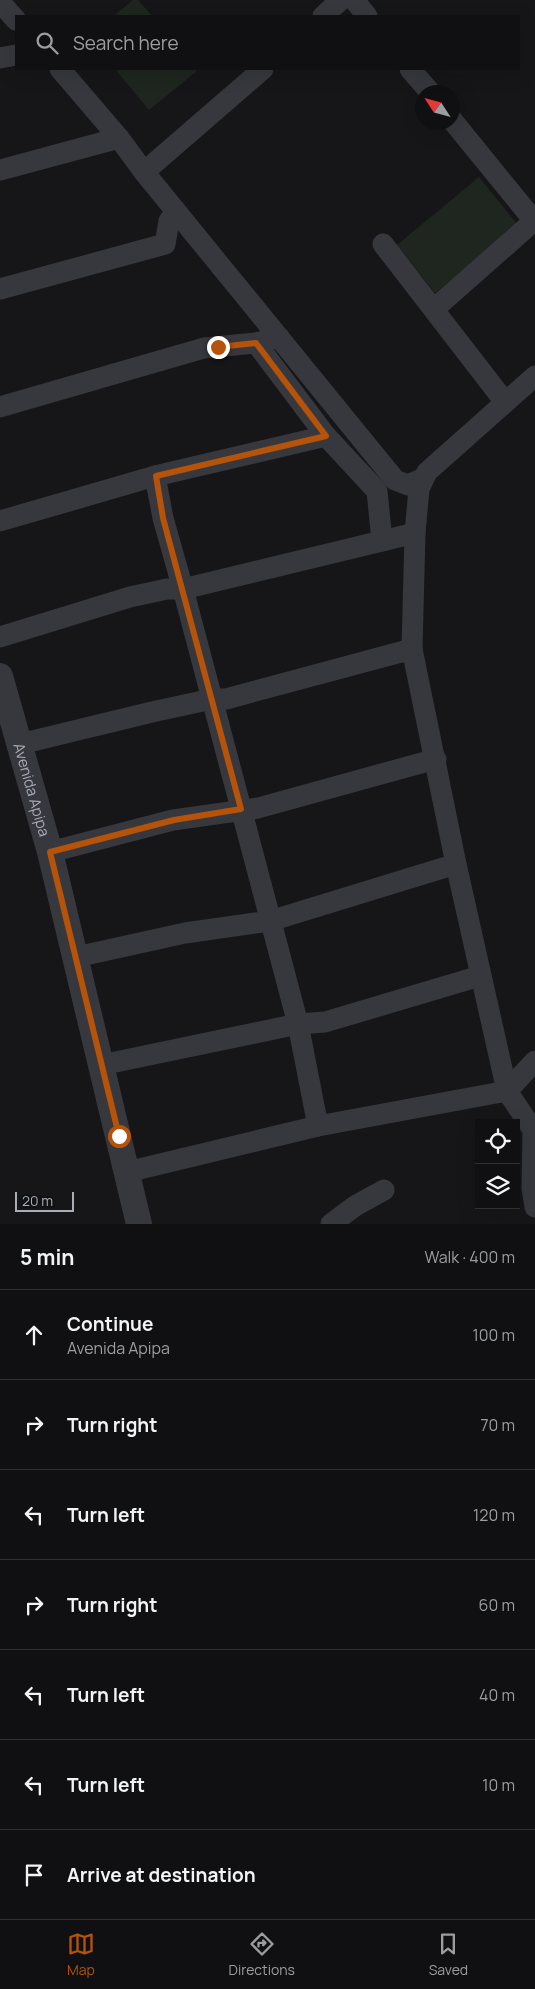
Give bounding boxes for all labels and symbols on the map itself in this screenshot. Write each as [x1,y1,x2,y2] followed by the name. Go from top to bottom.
[415,85,460,130] north arrow
[207,336,230,359] route end
[9,740,56,839] street label: Avenida Apipa
[108,1125,131,1148] route start
[15,1189,74,1212] scale bar

